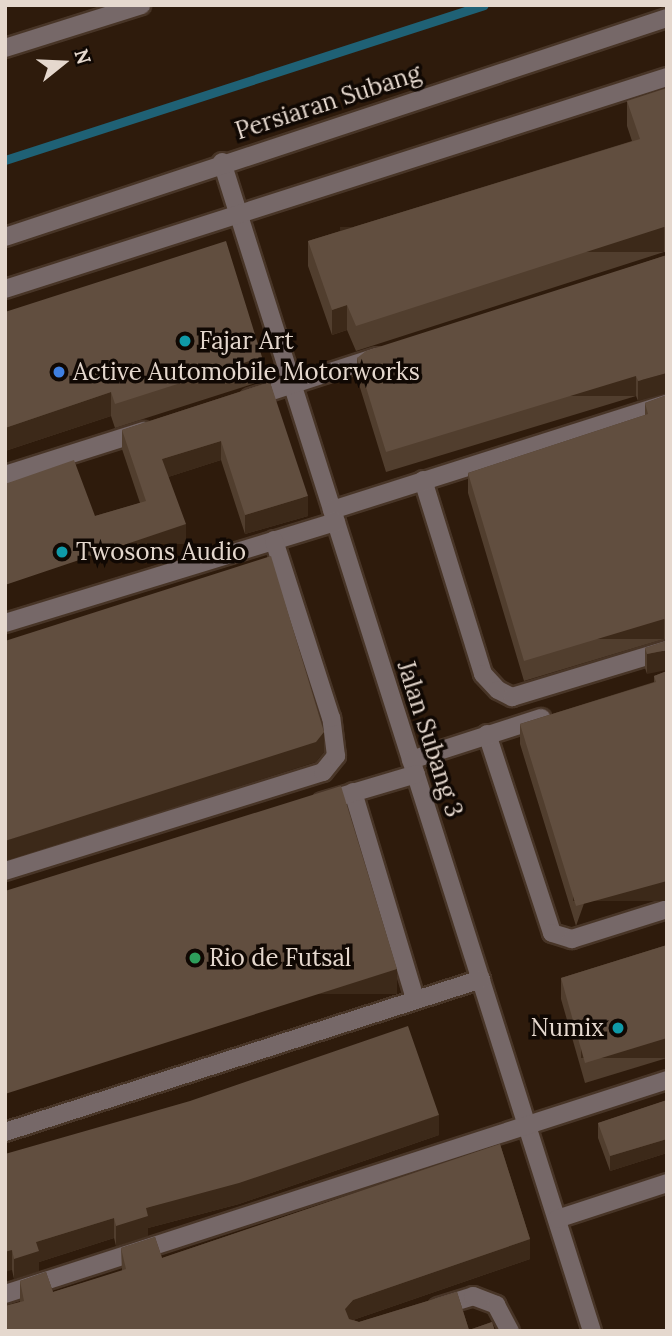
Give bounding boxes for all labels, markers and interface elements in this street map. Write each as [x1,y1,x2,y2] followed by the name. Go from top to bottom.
[28,28,98,98] north arrow
[69,46,97,67] text: N
[232,58,424,146] street label: Persiaran Subang
[199,327,294,355] place label: Fajar Art
[177,333,193,349] marker: Fajar Art
[73,358,420,386] place label: Active Automobile Motorworks
[51,364,67,380] marker: Active Automobile Motorworks
[76,538,246,566] place label: Twosons Audio
[54,544,70,560] marker: Twosons Audio
[391,657,469,821] street label: Jalan Subang 3
[209,944,351,972] place label: Rio de Futsal
[187,950,203,966] marker: Rio de Futsal
[530,1014,604,1042] place label: Numix
[610,1020,626,1036] marker: Numix

